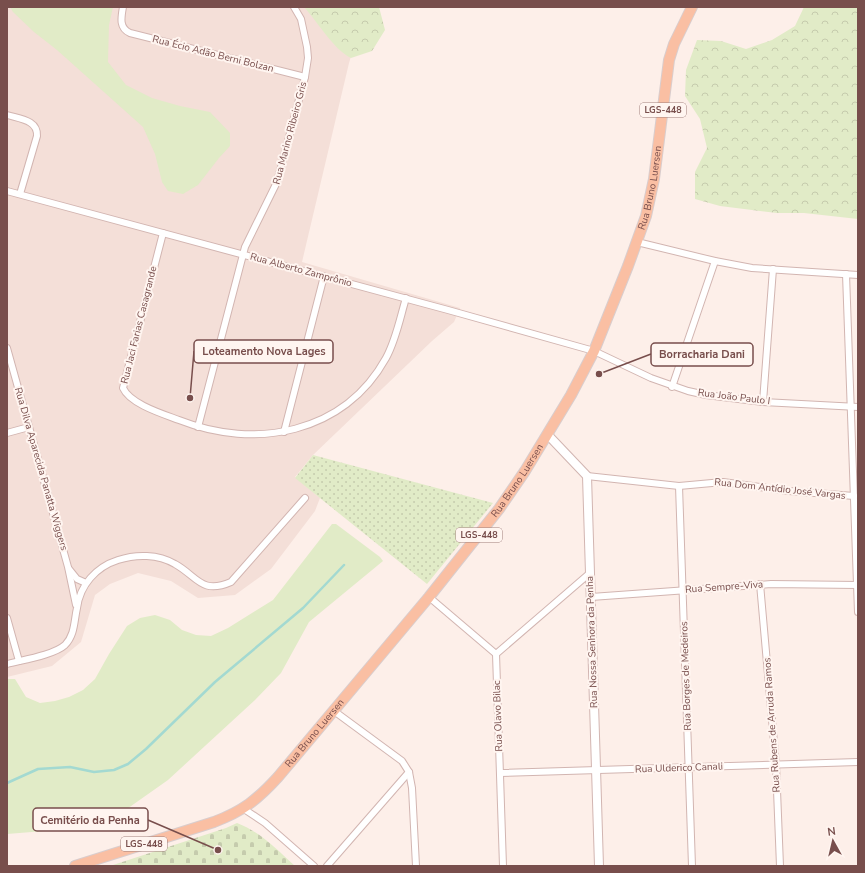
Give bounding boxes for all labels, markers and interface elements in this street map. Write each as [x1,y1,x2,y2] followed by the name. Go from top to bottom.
[151,32,275,76] street label: Rua Écio Adão Berni Bolzan
[270,80,311,186] street label: Rua Marino Ribeiro Gris
[640,103,686,117] road number: LGS-448
[635,145,665,232] street label: Rua Bruno Luersen
[248,250,354,290] street label: Rua Alberto Zamprônio
[118,265,160,385] street label: Rua Jaci Farias Casagrande
[194,340,333,363] callout: Loteamento Nova Lages
[651,343,753,366] callout: Borracharia Dani
[202,344,326,359] text: Loteamento Nova Lages
[659,347,745,362] text: Borracharia Dani
[11,386,71,553] street label: Rua Dilva Aparecida Panatta Wiggers
[697,386,771,408] street label: Rua João Paulo I
[488,441,547,521] street label: Rua Bruno Luersen
[714,475,847,503] street label: Rua Dom Antídio José Vargas
[456,528,502,542] road number: LGS-448
[583,576,601,708] street label: Rua Nossa Senhora da Penha
[684,577,764,597] street label: Rua Sempre-Viva
[677,621,695,731] street label: Rua Borges de Medeiros
[760,657,784,793] street label: Rua Rubens de Arruda Ramos
[490,680,506,752] street label: Rua Olavo Bilac
[282,696,348,771] street label: Rua Bruno Luersen
[635,759,723,777] street label: Rua Ulderico Canali
[33,808,148,831] callout: Cemitério da Penha
[40,813,140,828] text: Cemitério da Penha
[813,821,853,861] north arrow
[827,824,837,840] text: N
[121,837,167,851] road number: LGS-448

